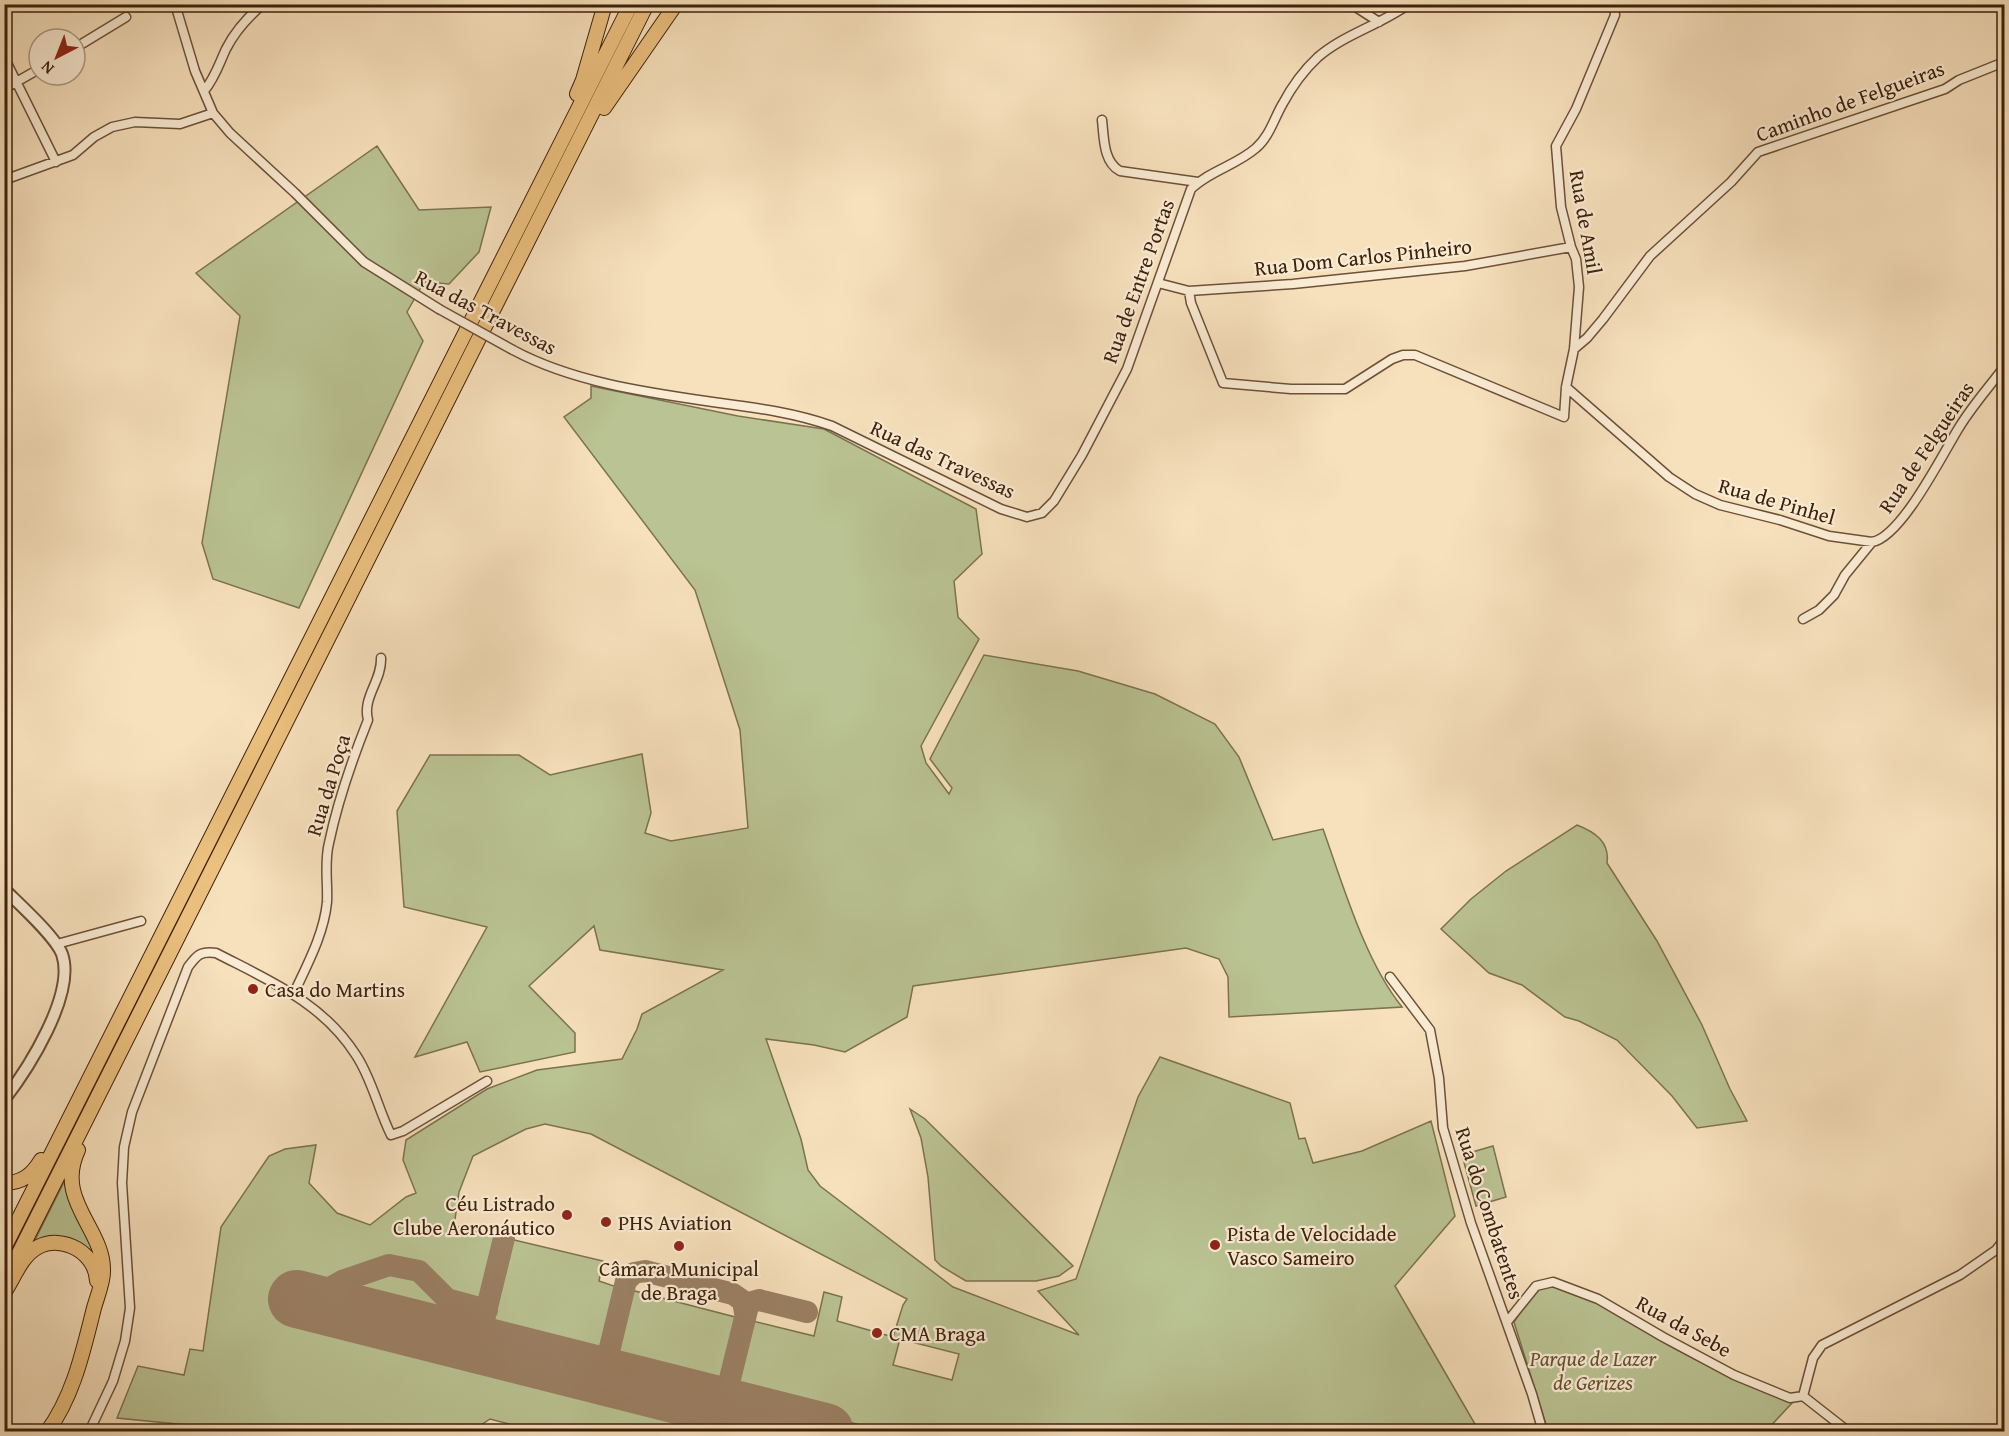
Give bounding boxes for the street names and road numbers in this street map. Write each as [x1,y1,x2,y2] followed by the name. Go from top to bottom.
[1751,52,1949,150] street label: Caminho de Felgueiras
[1562,167,1610,277] street label: Rua de Amil
[1094,195,1182,367] street label: Rua de Entre Portas
[1253,230,1473,284] street label: Rua Dom Carlos Pinheiro
[410,262,562,362] street label: Rua das Travessas
[1870,375,1982,519] street label: Rua de Felgueiras
[865,412,1021,506] street label: Rua das Travessas
[1715,470,1839,532] street label: Rua de Pinhel
[298,730,358,840] street label: Rua da Poça
[1448,1123,1532,1303] street label: Rua do Combatentes
[1631,1287,1737,1365] street label: Rua da Sebe

